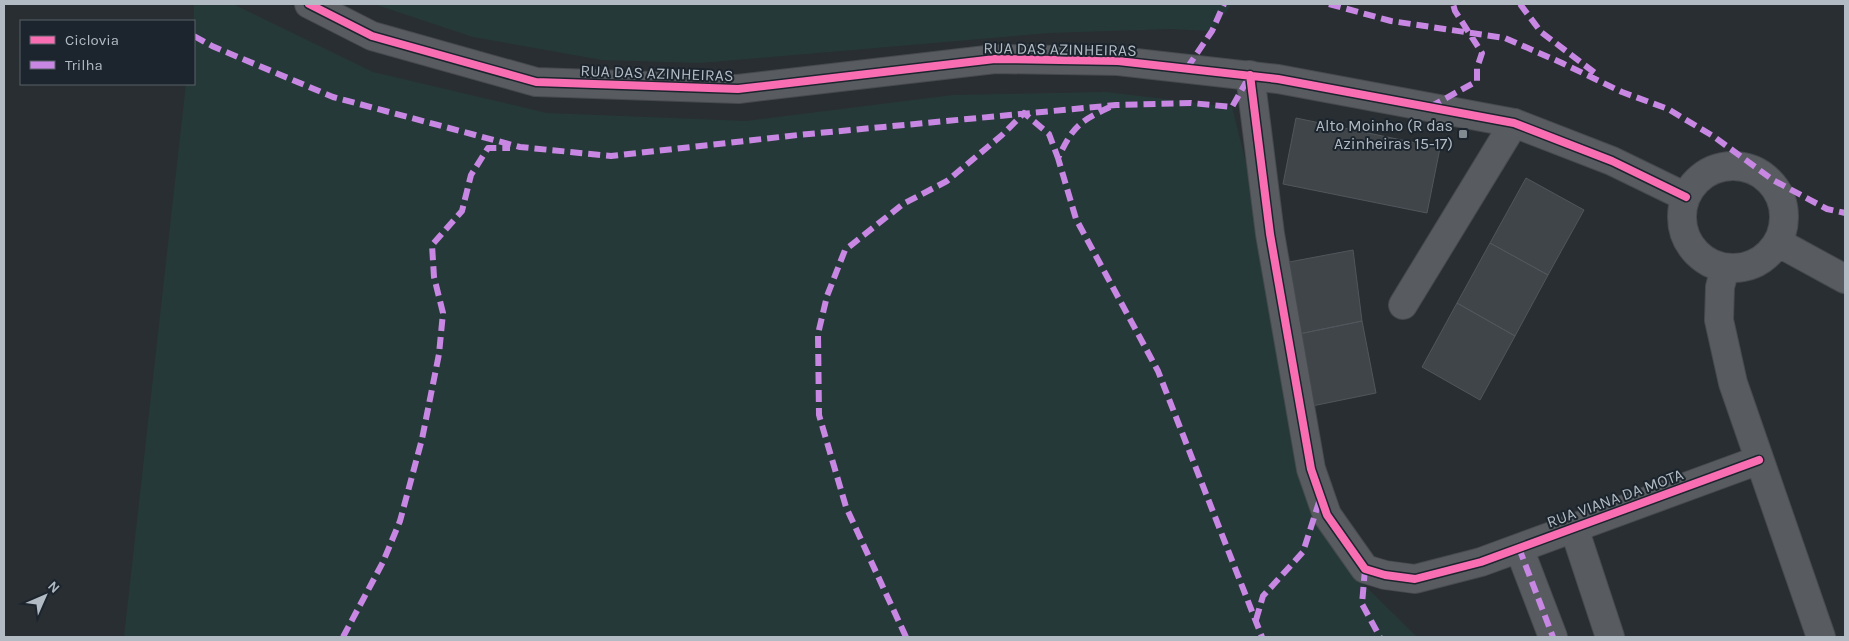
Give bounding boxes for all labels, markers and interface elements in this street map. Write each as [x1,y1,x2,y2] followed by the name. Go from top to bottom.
[20,20,195,85] legend
[65,31,119,49] text: Ciclovia
[983,38,1137,60] street label: RUA DAS AZINHEIRAS
[65,56,103,74] text: Trilha
[580,61,734,85] street label: RUA DAS AZINHEIRAS
[1316,116,1453,153] place label: Alto Moinho (R das Azinheiras 15-17)
[1457,128,1469,140] marker: Alto Moinho (R das Azinheiras 15-17)
[1544,464,1686,532] street label: RUA VIANA DA MOTA
[20,571,70,621] north arrow
[44,578,63,597] text: N

